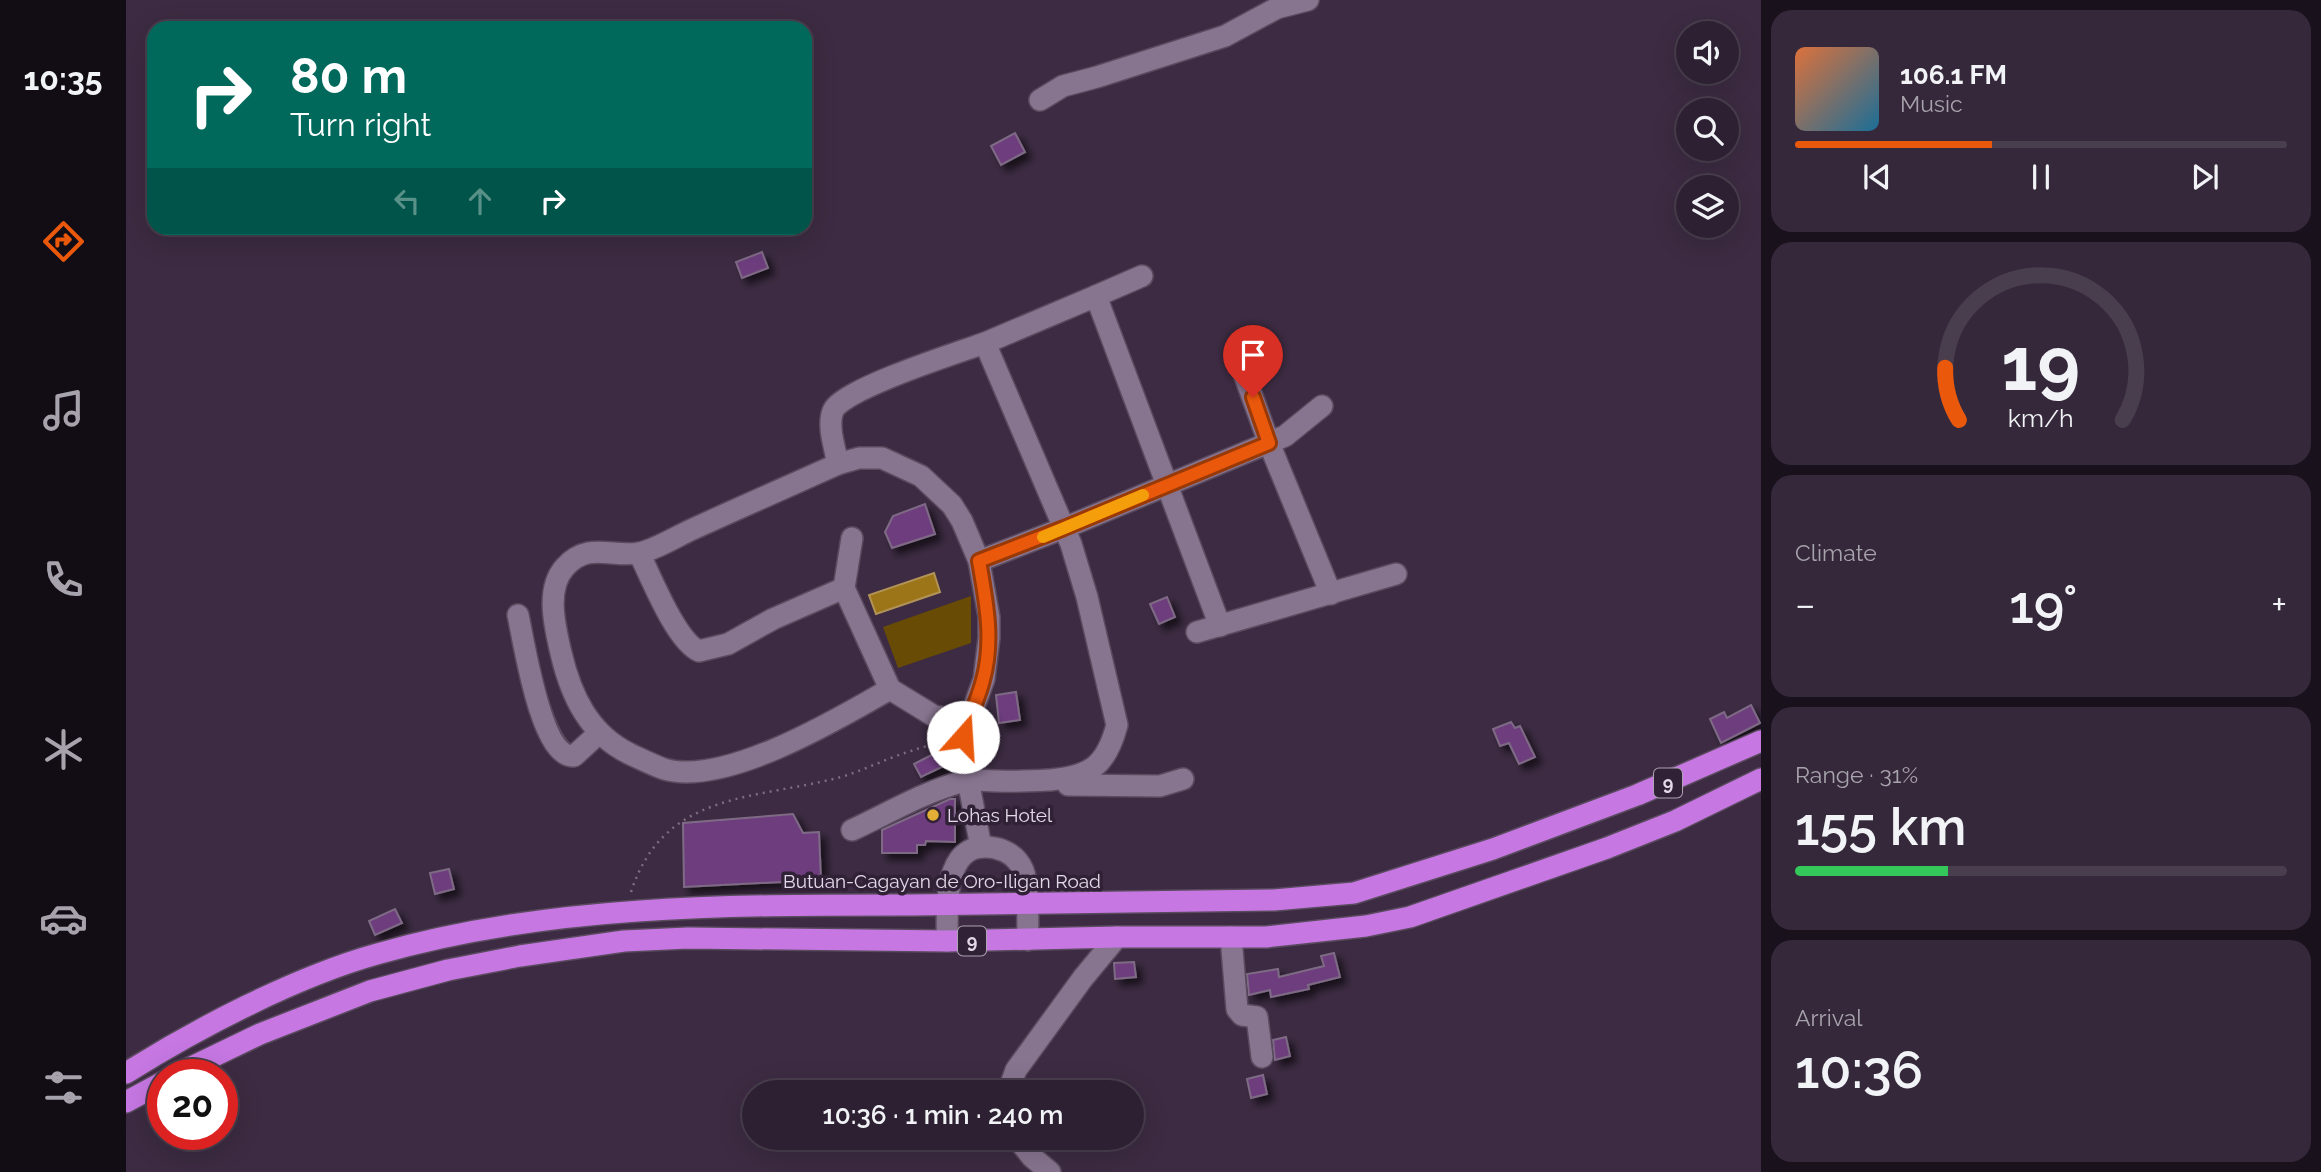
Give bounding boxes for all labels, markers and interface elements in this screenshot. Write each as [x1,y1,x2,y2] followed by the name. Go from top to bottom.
[1676,21,1739,238] map controls
[1676,21,1739,84] button: sound
[290,47,407,104] text: 80 m
[175,49,266,140] icon: right
[24,60,102,97] text: 10:35
[1900,60,2007,90] text: 106.1 FM
[1900,90,1963,117] text: Music
[1676,98,1739,161] button: search
[290,106,431,143] text: Turn right
[1858,158,1896,196] icon: previous
[2022,158,2060,196] icon: pause
[2186,158,2224,196] icon: next
[1676,175,1739,238] button: layers
[388,182,426,220] icon: left
[461,182,499,220] icon: ahead
[534,182,572,220] icon: right
[39,217,88,266] icon: directions
[2002,322,2080,407] text: 19
[1223,325,1283,397] pin
[1234,336,1272,374] icon: arrive
[39,386,88,435] icon: music
[2008,402,2074,432] text: km/h
[1795,539,1877,566] text: Climate
[39,555,88,604] icon: phone
[2009,574,2077,635] text: 19°
[1795,582,1815,627] text: −
[2271,582,2287,627] text: +
[926,700,1000,774] position arrow
[39,725,88,774] icon: climate
[1795,761,1918,788] text: Range · 31%
[1654,768,1682,798] road number: 9
[1795,796,1966,857] text: 155 km
[947,804,1053,826] place label: Lohas Hotel
[925,807,941,823] marker: Lohas Hotel
[783,870,1101,892] street label: Butuan-Cagayan de Oro-Iligan Road
[39,894,88,943] icon: car
[958,926,986,956] road number: 9
[1795,1004,1862,1031] text: Arrival
[1795,1039,1923,1100] text: 10:36
[147,1059,238,1150] speed limit sign: 20
[39,1063,88,1112] icon: filters
[823,1100,1063,1130] text: 10:36 · 1 min · 240 m

